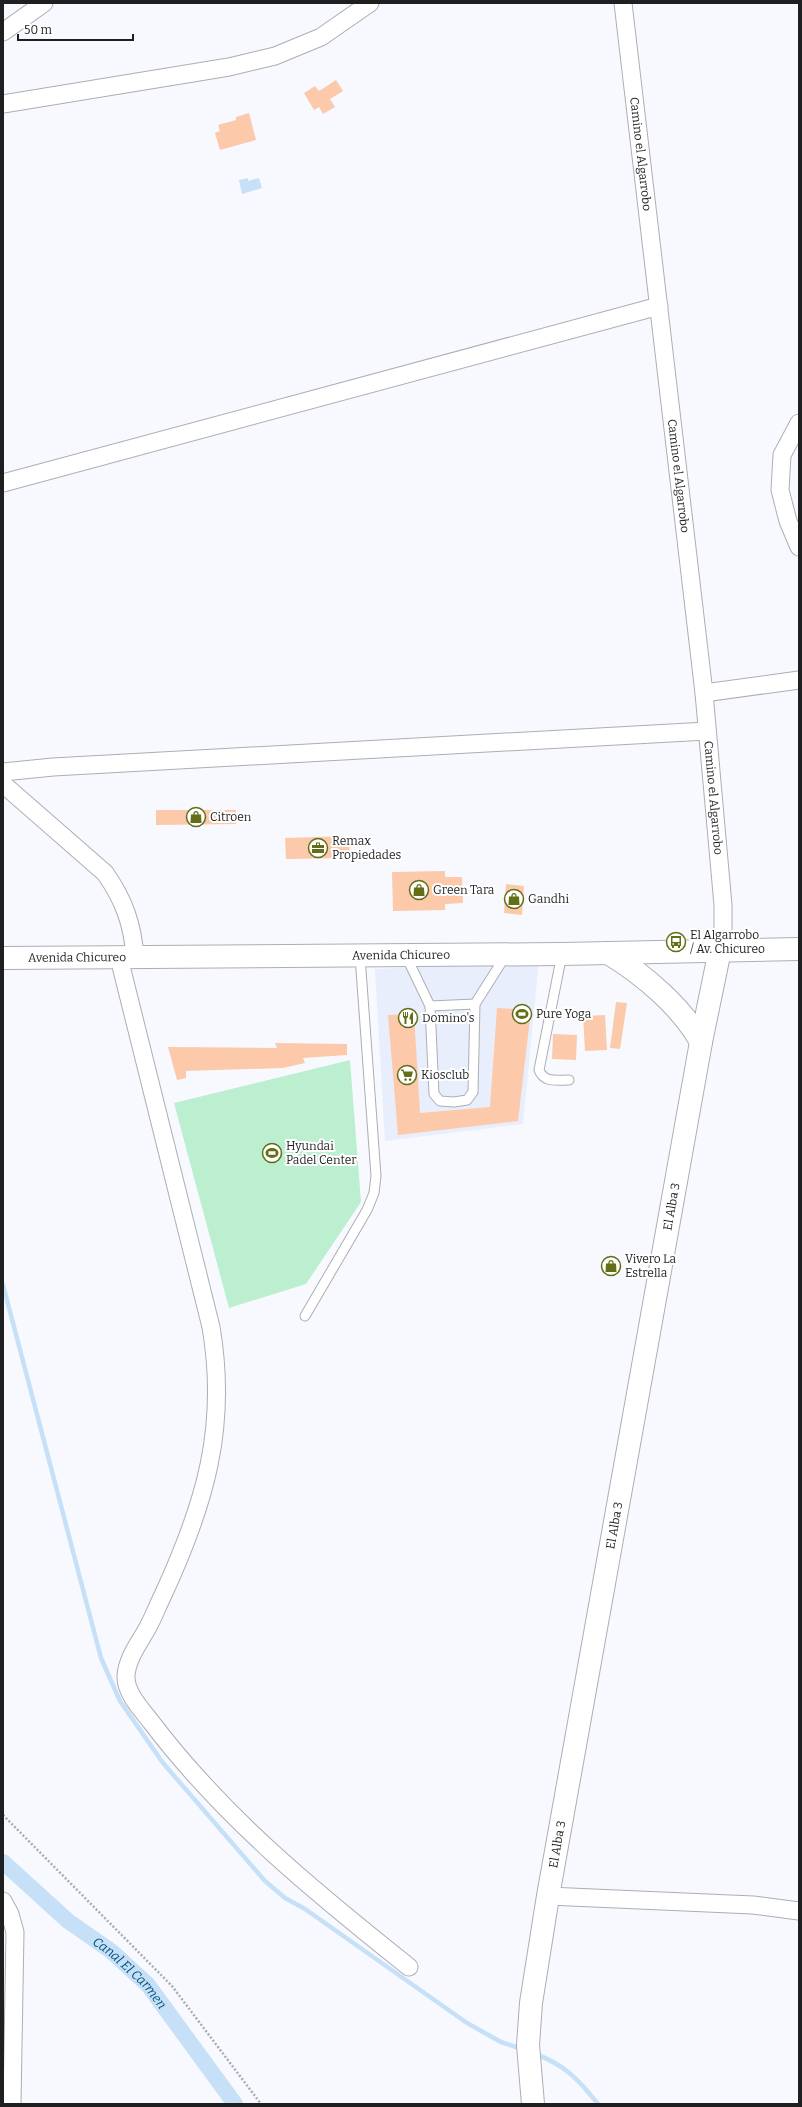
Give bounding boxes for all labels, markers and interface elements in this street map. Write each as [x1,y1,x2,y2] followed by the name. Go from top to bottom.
[18,16,133,42] scale bar
[24,23,53,37] text: 50 m
[627,96,654,212] street label: Camino el Algarrobo
[665,418,692,533] street label: Camino el Algarrobo
[701,740,725,856] street label: Camino el Algarrobo
[185,806,207,828] shop icon: Citroen
[210,810,252,824] place label: Citroen
[332,834,401,862] place label: Remax Propiedades
[307,837,329,859] office icon: Remax Propiedades
[408,879,430,901] shop icon: Green Tara
[433,883,495,897] place label: Green Tara
[503,888,525,910] shop icon: Gandhi
[528,892,569,906] place label: Gandhi
[690,928,765,956] place label: El Algarrobo / Av. Chicureo
[665,931,687,953] bus stop icon: El Algarrobo / Av. Chicureo
[352,948,450,963] street label: Avenida Chicureo
[28,950,126,965] street label: Avenida Chicureo
[511,1003,533,1025] sports icon: Pure Yoga
[397,1007,419,1029] restaurant icon: Domino's
[536,1007,592,1021] place label: Pure Yoga
[422,1011,475,1025] place label: Domino's
[396,1064,418,1086] supermarket icon: Kiosclub
[421,1068,469,1082] place label: Kiosclub
[286,1139,357,1167] place label: Hyundai Padel Center
[261,1142,283,1164] sports icon: Hyundai Padel Center
[660,1182,683,1231] street label: El Alba 3
[625,1252,677,1280] place label: Vivero La Estrella
[600,1255,622,1277] shop icon: Vivero La Estrella
[603,1501,626,1550] street label: El Alba 3
[546,1819,568,1869] street label: El Alba 3
[90,1933,170,2012] water label: Canal El Carmen

